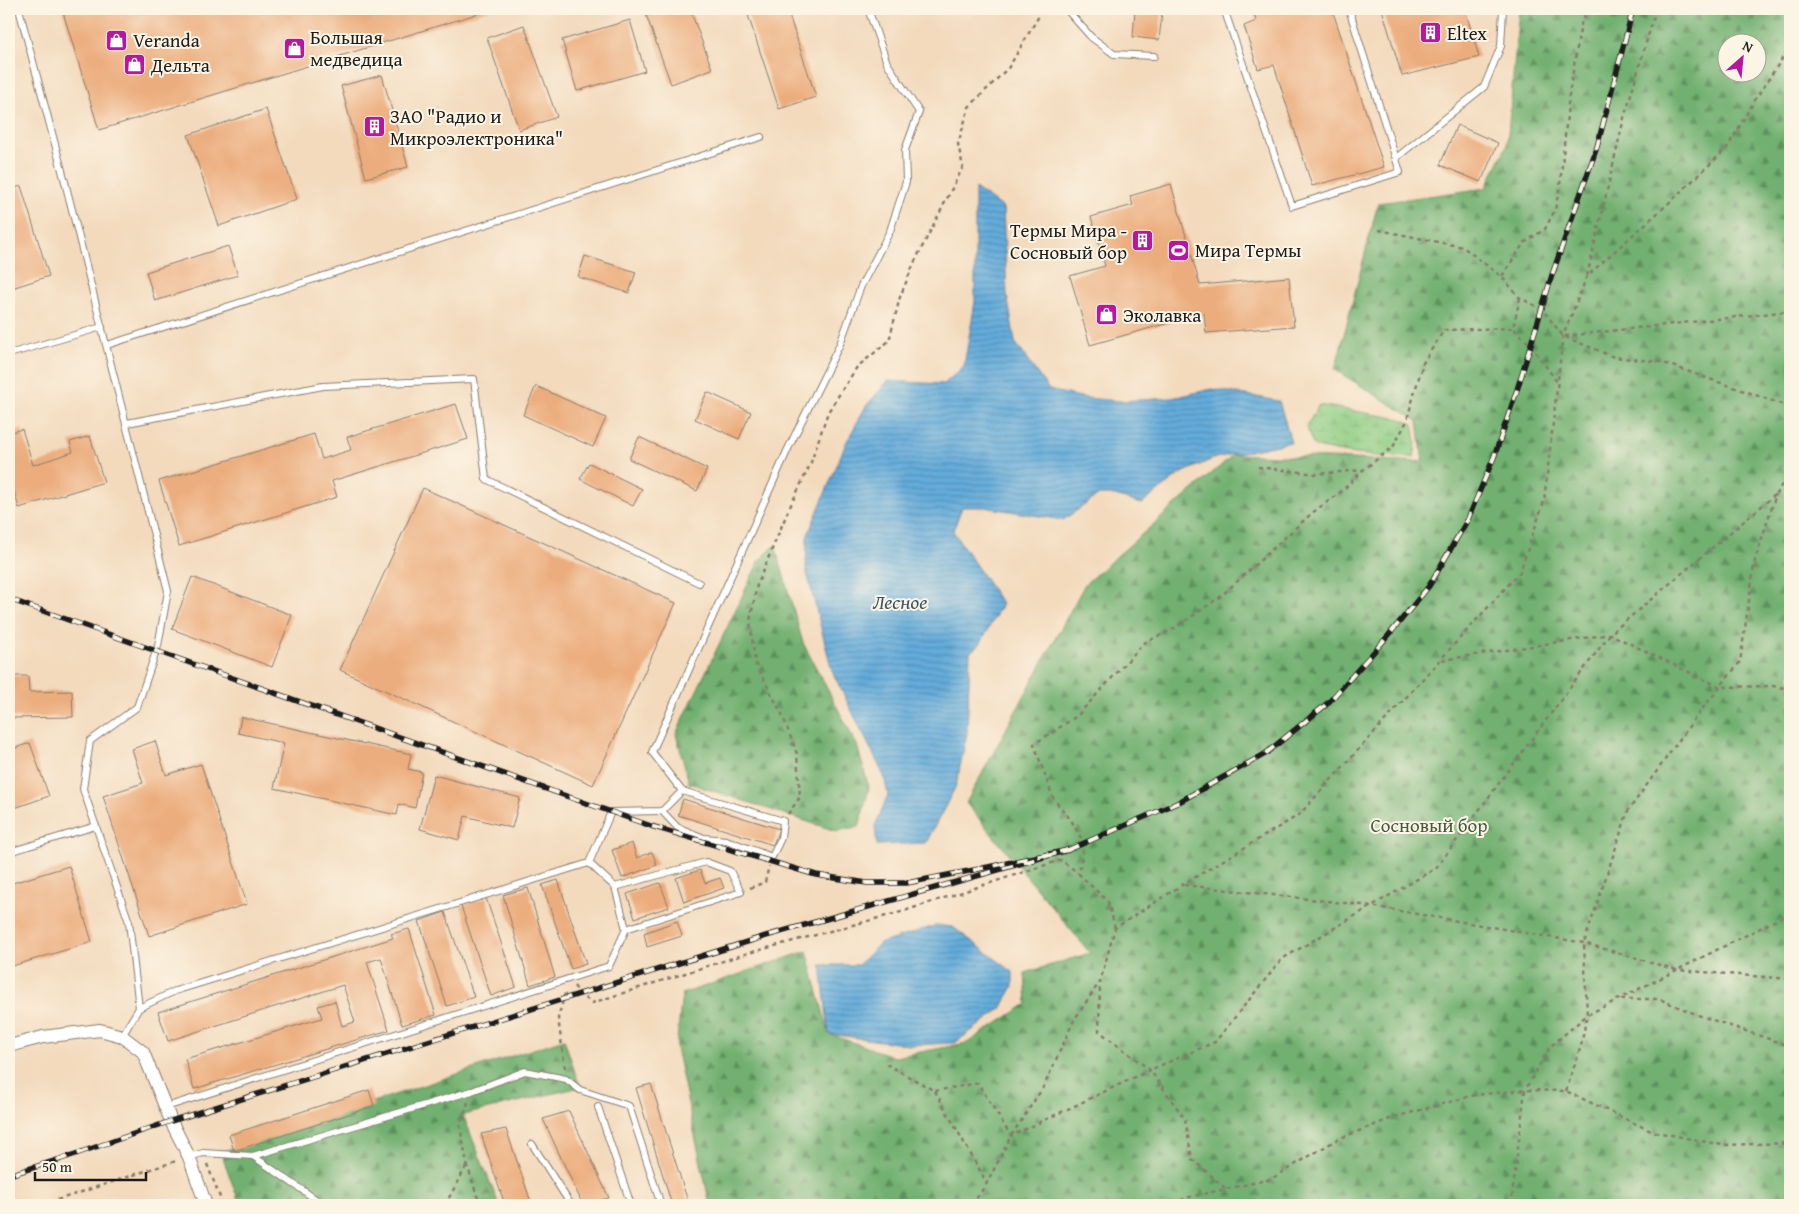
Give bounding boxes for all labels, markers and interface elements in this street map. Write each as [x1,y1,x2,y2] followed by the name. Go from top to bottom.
[1447,19,1487,47] place label: Eltex
[1419,21,1443,45] building icon: Eltex
[310,23,402,73] place label: Большая медведица
[133,26,200,54] place label: Veranda
[105,28,129,52] shop icon: Veranda
[1716,32,1766,82] north arrow
[1739,35,1757,58] text: N
[282,36,306,60] shop icon: Большая медведица
[150,51,210,79] place label: Дельта
[123,53,147,77] shop icon: Дельта
[390,102,563,152] place label: ЗАО "Радио и Микроэлектроника"
[362,115,386,139] building icon: ЗАО "Радио и Микроэлектроника"
[1010,216,1127,266] place label: Термы Мира - Сосновый бор
[1131,229,1155,253] building icon: Термы Мира - Сосновый бор
[1195,236,1301,264] place label: Мира Термы
[1167,238,1191,262] sports icon: Мира Термы
[1123,301,1201,329] place label: Эколавка
[1095,303,1119,327] shop icon: Эколавка
[873,587,927,616] water label: Лесное
[1371,811,1487,839] park label: Сосновый бор
[35,1149,146,1181] scale bar
[42,1156,73,1177] text: 50 m

